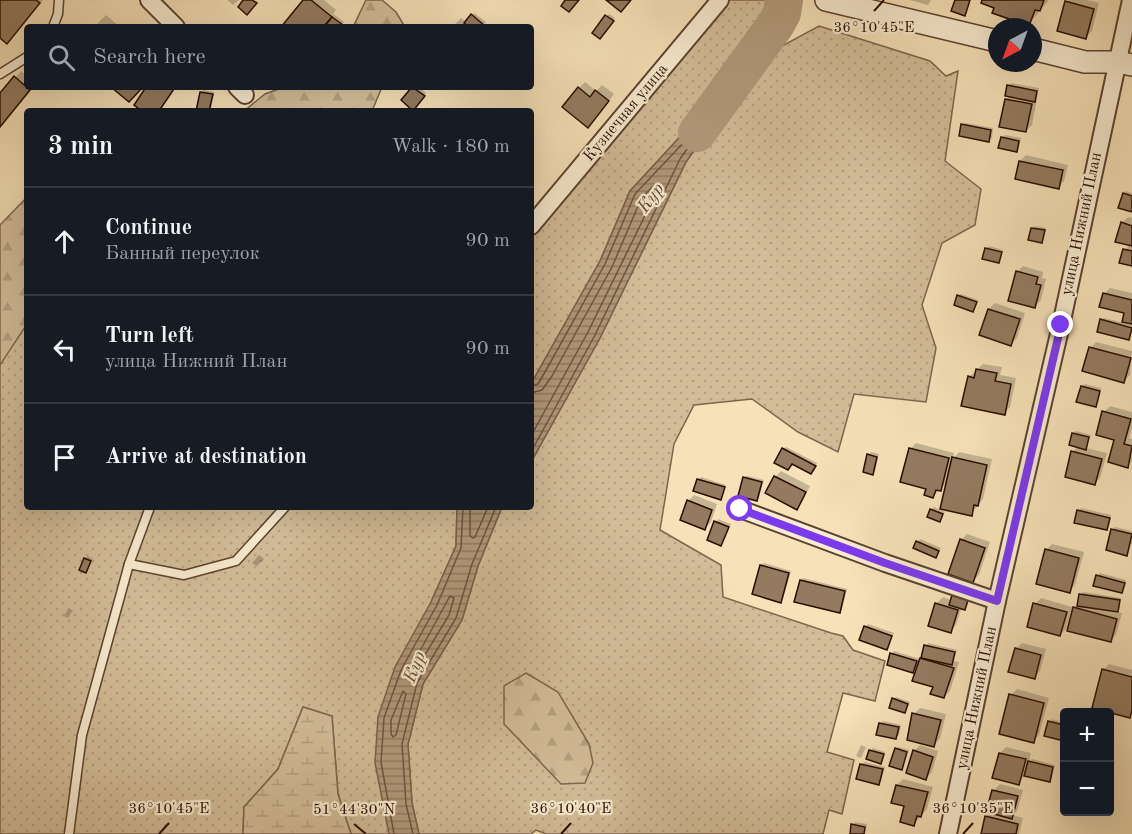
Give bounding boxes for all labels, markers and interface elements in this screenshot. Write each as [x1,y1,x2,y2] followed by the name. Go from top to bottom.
[988,18,1042,72] north arrow
[834,21,914,36] text: 36°10'45"E
[24,24,534,90] search box
[45,41,78,74] icon: search
[93,46,206,68] text: Search here
[581,61,671,165] street label: Кузнечная улица
[48,134,113,160] text: 3 min
[391,137,510,157] text: Walk · 180 m
[1059,151,1105,297] street label: улица Нижний План
[634,180,668,217] water label: Кур
[105,217,192,239] text: Continue
[48,225,81,258] icon: ahead
[465,231,510,251] text: 90 m
[105,244,260,264] text: Банный переулок
[1047,311,1073,337] route end
[105,325,194,347] text: Turn left
[48,333,81,366] icon: left
[465,339,510,359] text: 90 m
[105,352,287,372] text: улица Нижний План
[48,441,81,474] icon: arrive
[105,446,307,468] text: Arrive at destination
[726,495,752,521] route start
[954,625,1000,771] street label: улица Нижний План
[401,649,429,686] water label: Кур
[1060,708,1114,816] map controls
[1060,708,1114,762] button: +
[1060,762,1114,816] button: −
[129,802,209,817] text: 36°10'45"E
[531,802,611,817] text: 36°10'40"E
[933,802,1013,817] text: 36°10'35"E
[313,803,395,818] text: 51°44'30"N

